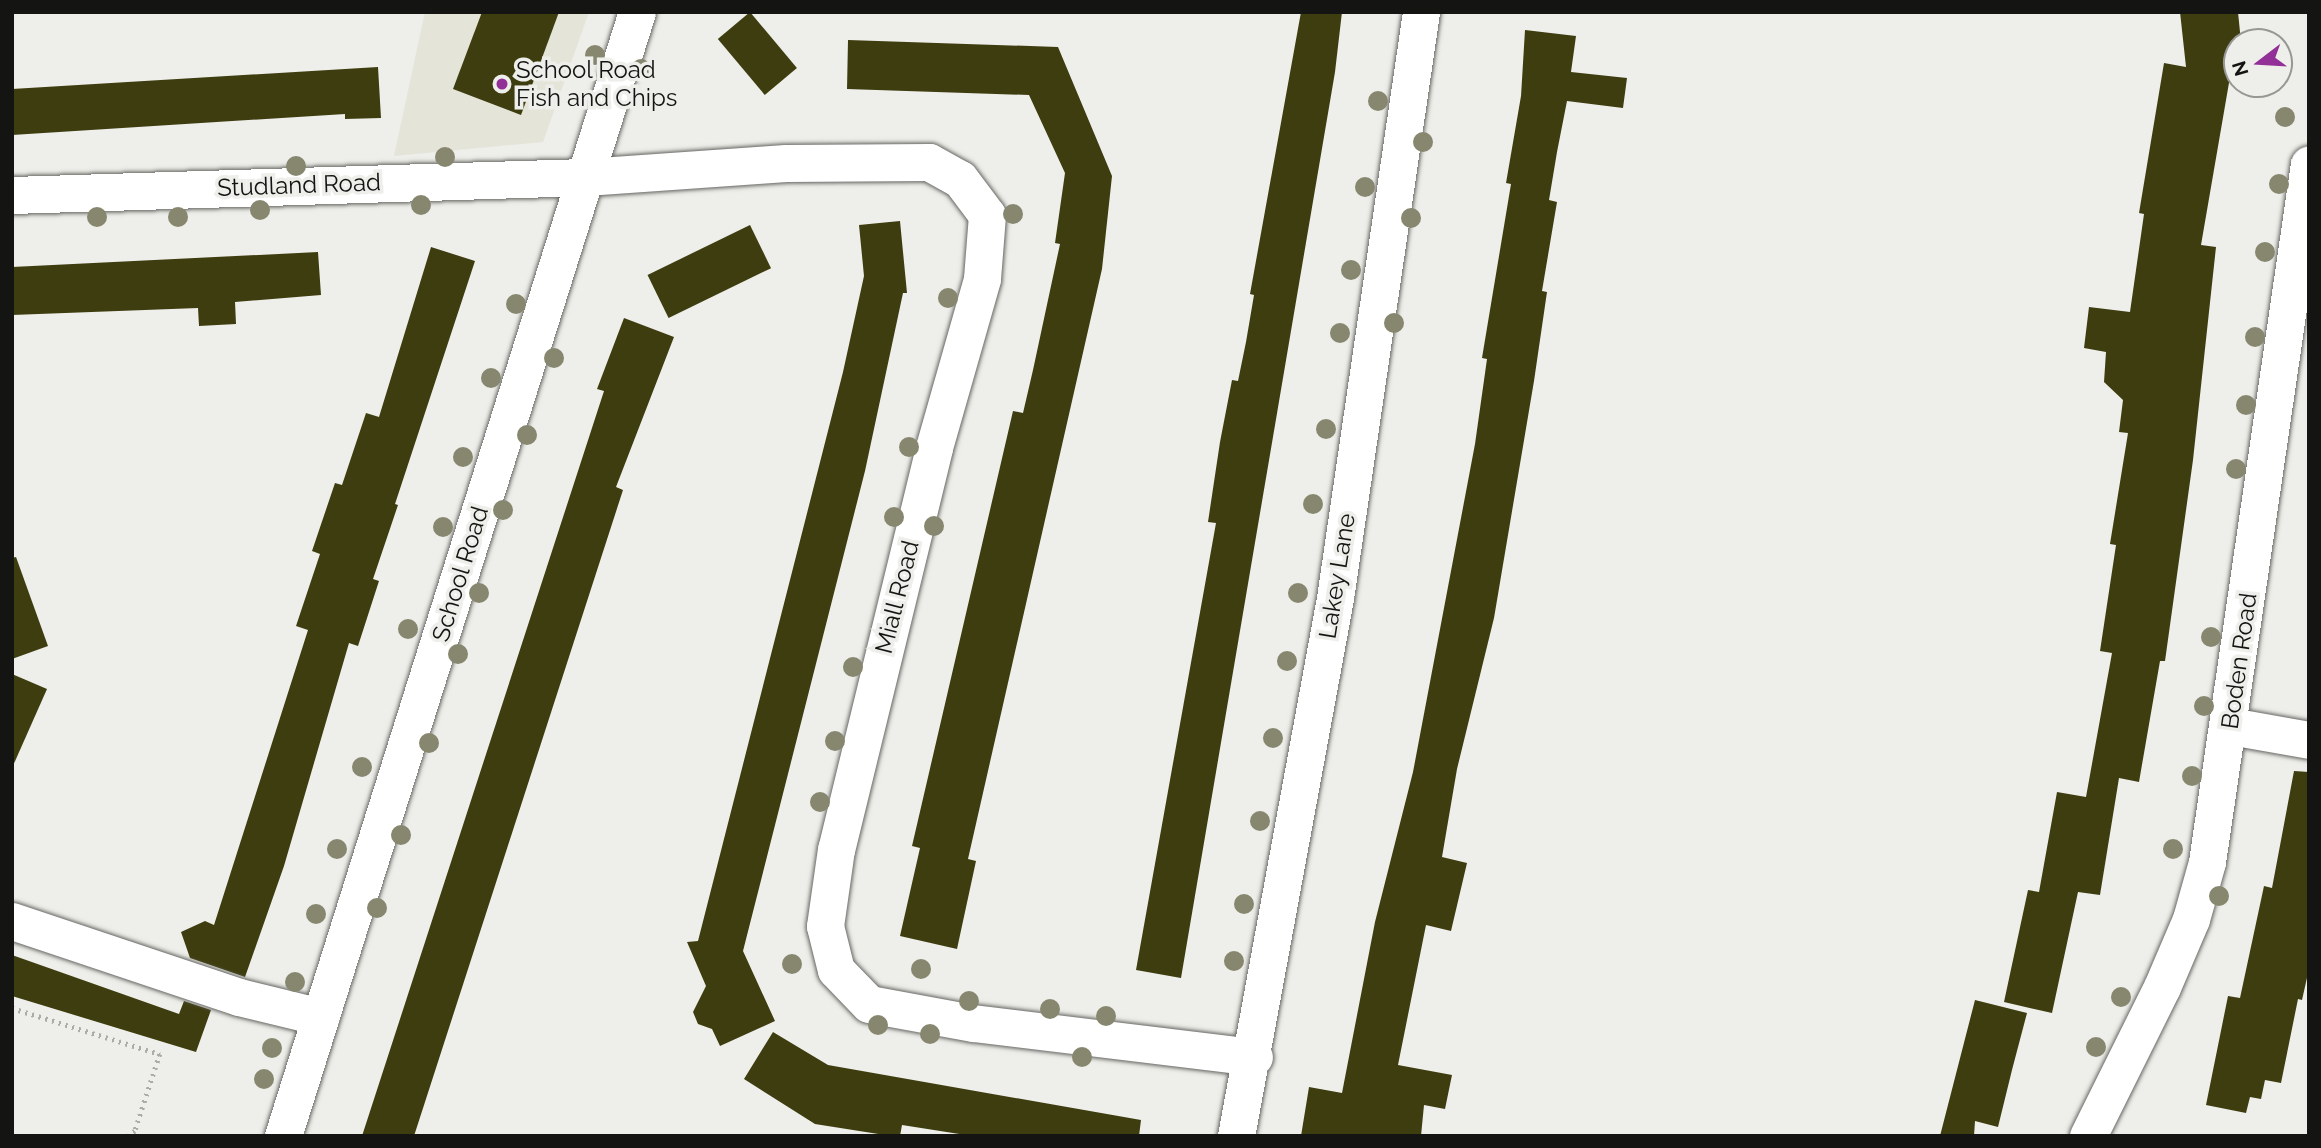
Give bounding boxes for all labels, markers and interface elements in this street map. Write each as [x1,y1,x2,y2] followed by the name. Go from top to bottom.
[2223,28,2293,98] north arrow
[516,56,677,112] place label: School Road Fish and Chips
[2227,58,2252,79] text: N
[494,76,510,92] marker: School Road Fish and Chips
[217,168,381,202] street label: Studland Road
[426,503,494,645] street label: School Road
[1313,511,1361,641] street label: Lakey Lane
[869,537,925,657] street label: Miall Road
[2215,591,2263,731] street label: Boden Road

